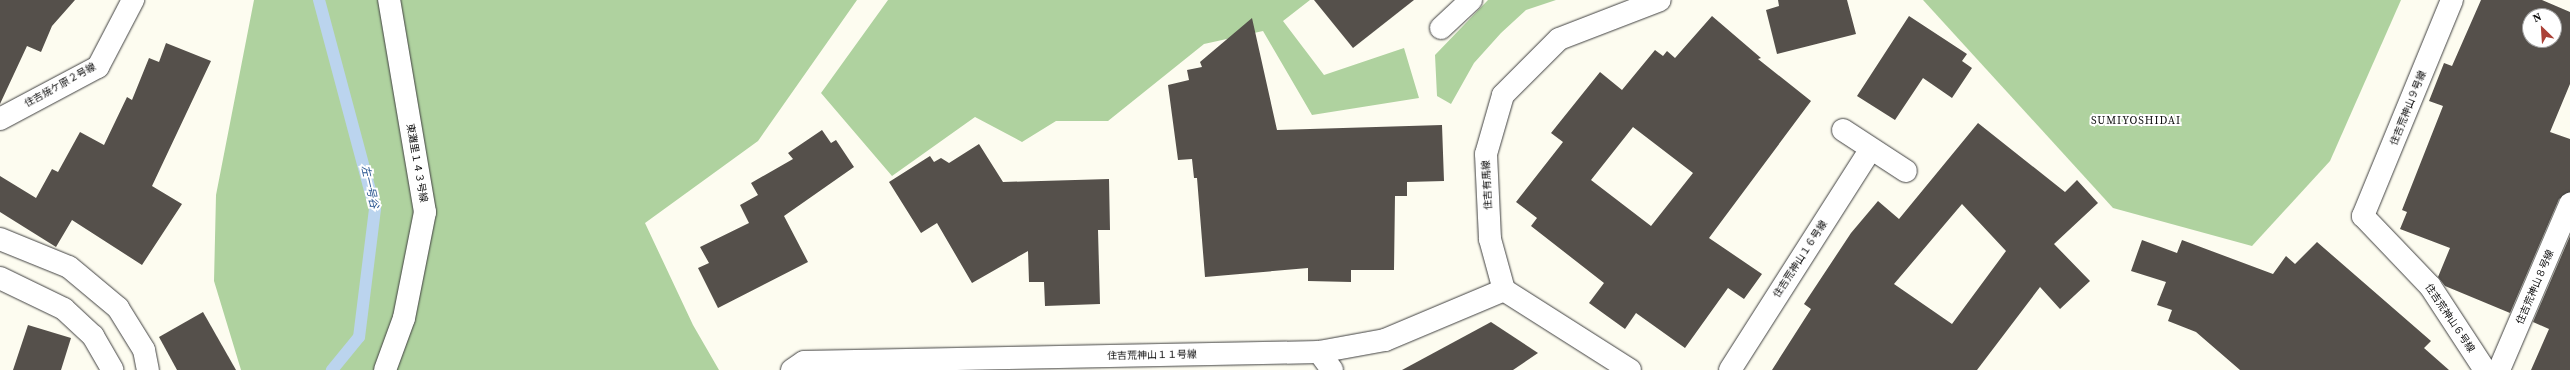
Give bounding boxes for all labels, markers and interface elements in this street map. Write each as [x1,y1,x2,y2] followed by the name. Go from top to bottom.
[2522,8,2562,48] north arrow
[2530,9,2544,26] text: N
[22,60,98,110] street label: 住吉焼ケ原２号線
[2387,69,2429,147] street label: 住吉荒神山９号線
[2091,114,2181,128] district label: SUMIYOSHIDAI
[404,123,430,203] street label: 東灘里１４３号線
[1480,160,1494,210] street label: 住吉有馬線
[358,164,380,210] water label: 左一号谷
[1770,218,1830,300] street label: 住吉荒神山１６号線
[2514,248,2556,326] street label: 住吉荒神山８号線
[2423,281,2477,355] street label: 住吉荒神山６号線
[1107,348,1197,362] street label: 住吉荒神山１１号線

